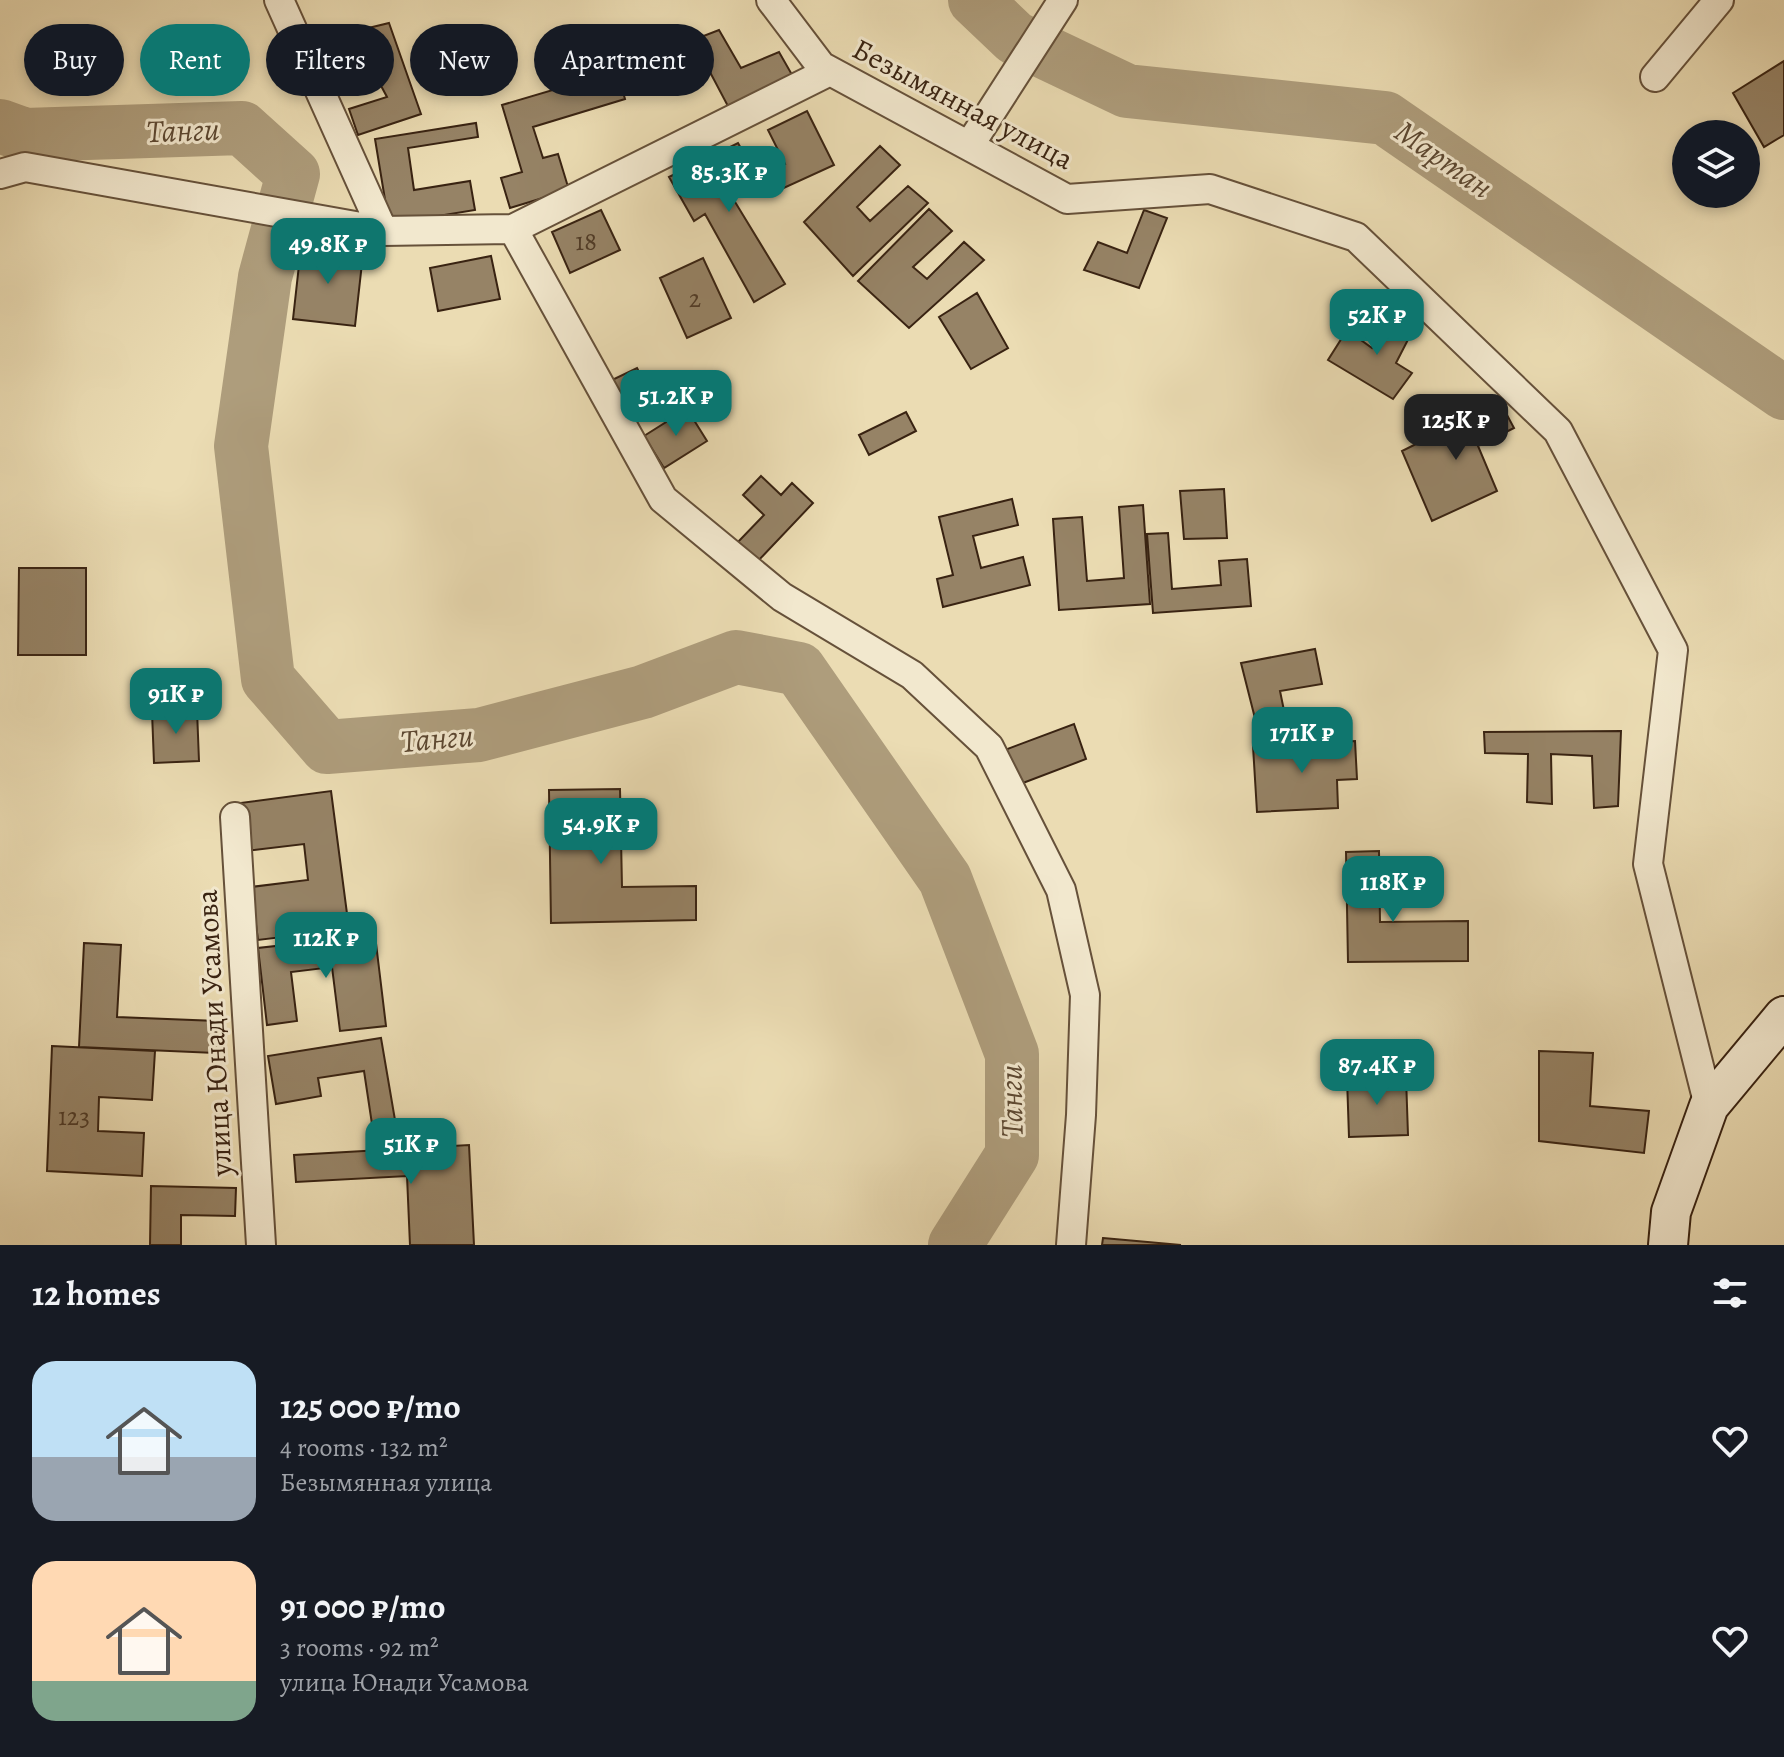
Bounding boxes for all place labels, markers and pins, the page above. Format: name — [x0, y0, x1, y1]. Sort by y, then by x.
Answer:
pin: 85.3K ₽ — [655, 146, 803, 214]
pin: 49.8K ₽ — [254, 218, 402, 286]
pin: 52K ₽ — [1321, 289, 1433, 357]
pin: 51.2K ₽ — [602, 370, 750, 438]
pin: 125K ₽ — [1391, 394, 1521, 462]
pin: 91K ₽ — [120, 668, 232, 736]
pin: 171K ₽ — [1237, 707, 1367, 775]
pin: 54.9K ₽ — [527, 798, 675, 866]
pin: 118K ₽ — [1328, 856, 1458, 924]
pin: 112K ₽ — [261, 912, 391, 980]
pin: 87.4K ₽ — [1303, 1039, 1451, 1107]
pin: 51K ₽ — [355, 1118, 467, 1186]

